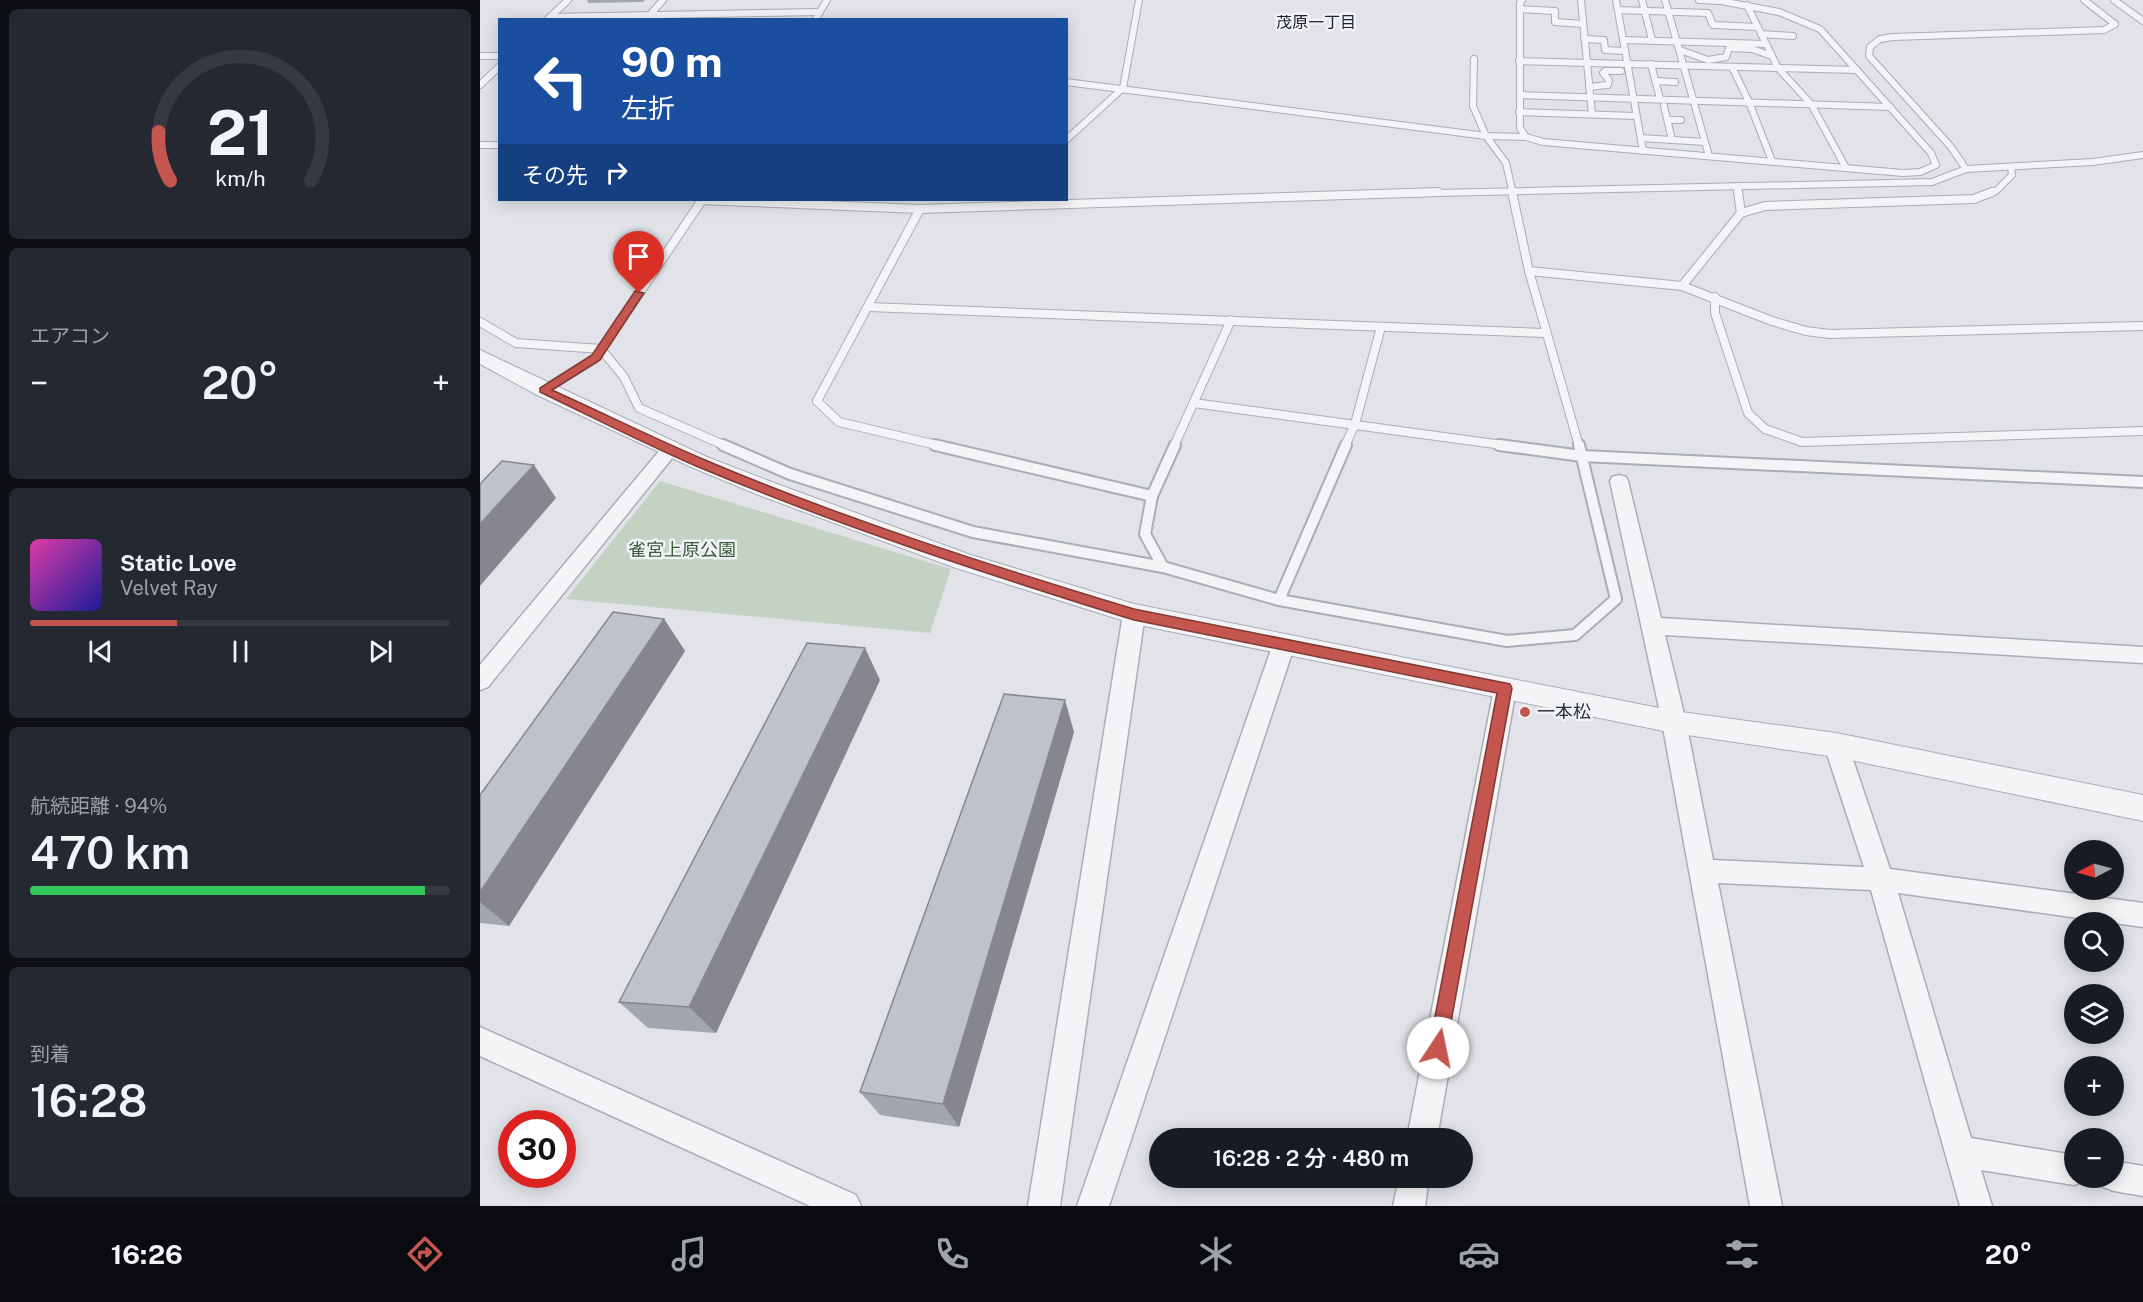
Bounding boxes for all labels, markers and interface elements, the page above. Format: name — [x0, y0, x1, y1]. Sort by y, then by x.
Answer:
district label: 茂原一丁目 — [1276, 13, 1356, 32]
text: 90 m — [621, 37, 723, 86]
icon: left — [522, 42, 600, 120]
text: 左折 — [621, 92, 675, 124]
text: 21 — [207, 96, 273, 169]
icon: right — [600, 156, 633, 189]
text: その先 — [522, 162, 588, 188]
text: km/h — [215, 167, 265, 192]
pin — [613, 231, 664, 293]
icon: arrive — [622, 240, 655, 273]
text: エアコン — [30, 324, 110, 348]
text: 20° — [201, 356, 279, 409]
text: − — [30, 364, 48, 402]
text: + — [432, 364, 450, 402]
park label: 雀宮上原公園 — [628, 539, 736, 560]
text: Static Love — [120, 550, 237, 576]
text: Velvet Ray — [120, 576, 218, 600]
icon: previous — [84, 635, 117, 668]
icon: pause — [224, 635, 257, 668]
icon: next — [364, 635, 397, 668]
place label: 一本松 — [1537, 701, 1591, 722]
marker: 一本松 — [1518, 705, 1532, 719]
text: 航続距離 · 94% — [30, 794, 167, 818]
text: 470 km — [30, 826, 190, 879]
north arrow — [2064, 840, 2124, 900]
map controls — [2064, 840, 2124, 1188]
button: search — [2064, 912, 2124, 972]
button: layers — [2064, 984, 2124, 1044]
position arrow — [1406, 1016, 1470, 1080]
text: 到着 — [30, 1042, 70, 1066]
button: + — [2064, 1056, 2124, 1116]
text: 16:28 — [30, 1074, 147, 1127]
speed limit sign: 30 — [498, 1110, 576, 1188]
button: − — [2064, 1128, 2124, 1188]
text: 16:28 · 2 分 · 480 m — [1213, 1145, 1409, 1171]
icon: directions — [404, 1233, 446, 1275]
icon: music — [668, 1233, 710, 1275]
icon: phone — [931, 1233, 973, 1275]
icon: climate — [1195, 1233, 1237, 1275]
icon: car — [1458, 1233, 1500, 1275]
icon: filters — [1721, 1233, 1763, 1275]
text: 16:26 — [111, 1238, 183, 1270]
text: 20° — [1985, 1238, 2032, 1270]

